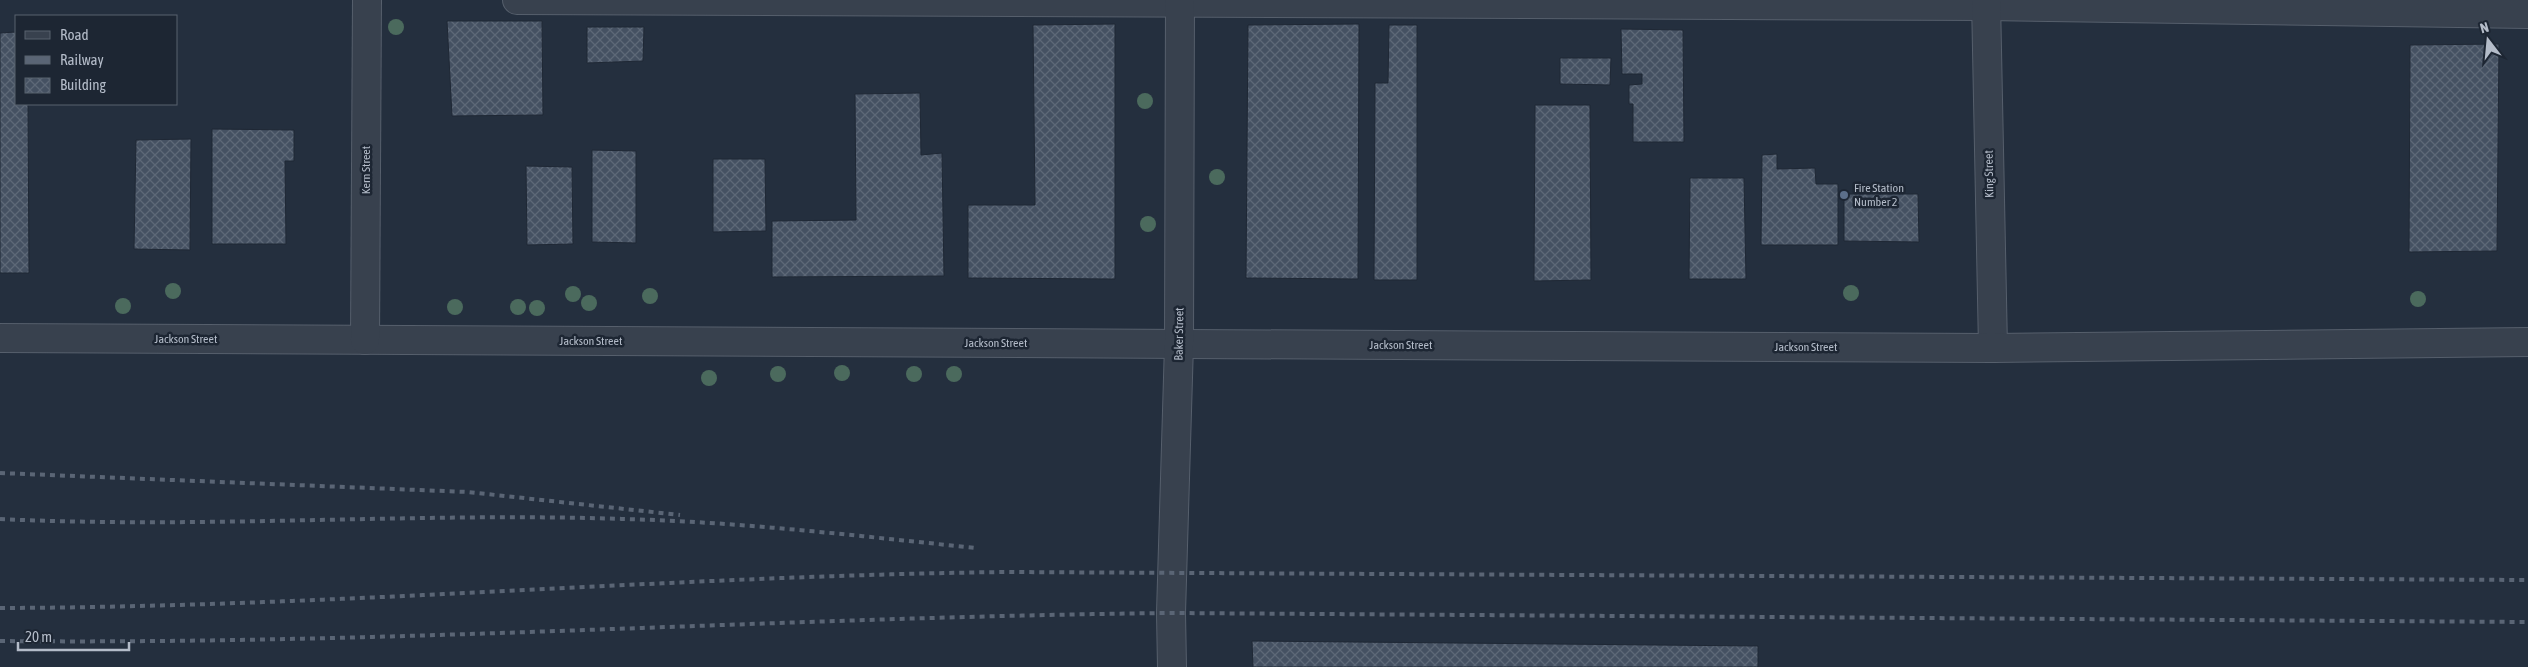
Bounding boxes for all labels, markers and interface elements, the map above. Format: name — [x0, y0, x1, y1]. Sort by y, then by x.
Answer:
legend — [15, 15, 178, 105]
north arrow — [2463, 15, 2513, 65]
text: N — [2478, 19, 2491, 36]
text: Road — [60, 26, 89, 43]
text: Railway — [60, 51, 104, 68]
text: Building — [60, 76, 106, 93]
street label: Kern Street — [359, 145, 373, 194]
street label: King Street — [1982, 150, 1996, 198]
place label: Fire Station Number 2 — [1854, 181, 1904, 209]
marker: Fire Station Number 2 — [1838, 189, 1850, 201]
street label: Baker Street — [1172, 307, 1186, 361]
street label: Jackson Street — [155, 332, 218, 346]
street label: Jackson Street — [560, 334, 623, 348]
street label: Jackson Street — [965, 336, 1028, 350]
street label: Jackson Street — [1370, 338, 1433, 352]
street label: Jackson Street — [1775, 340, 1838, 354]
scale bar — [18, 620, 129, 652]
text: 20 m — [25, 628, 52, 645]

